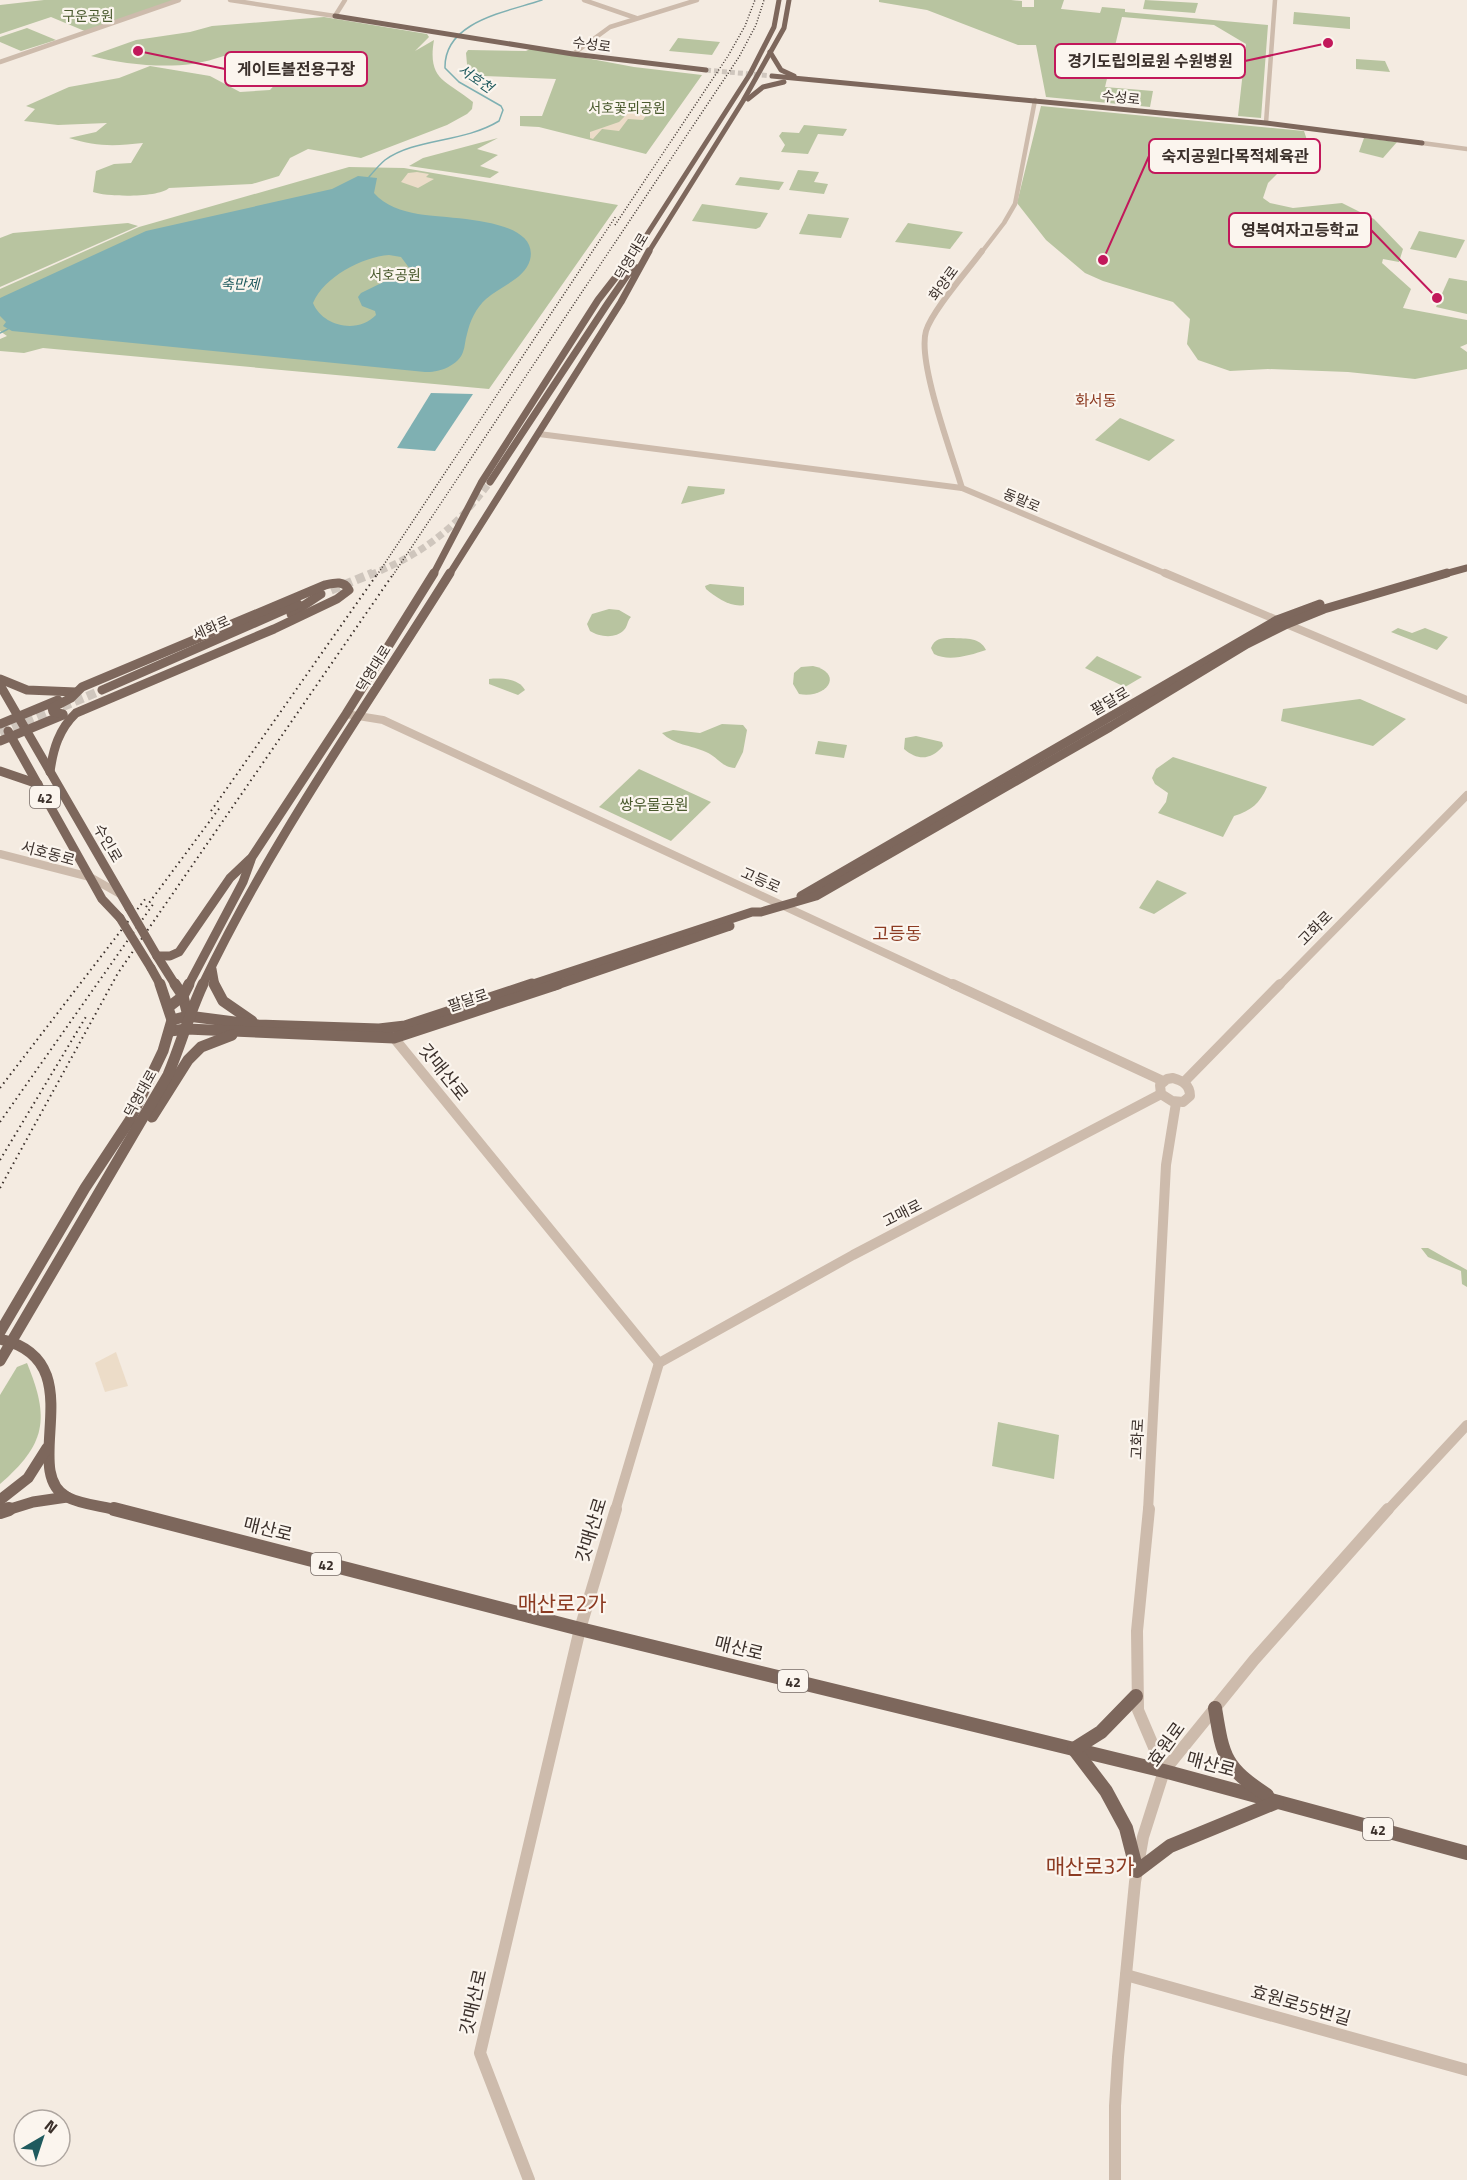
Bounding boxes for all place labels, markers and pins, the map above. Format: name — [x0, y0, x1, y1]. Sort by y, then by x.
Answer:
callout: 경기도립의료원 수원병원 — [1055, 44, 1245, 78]
callout: 게이트볼전용구장 — [225, 52, 367, 86]
callout: 숙지공원다목적체육관 — [1149, 139, 1320, 173]
callout: 영복여자고등학교 — [1229, 213, 1371, 247]

